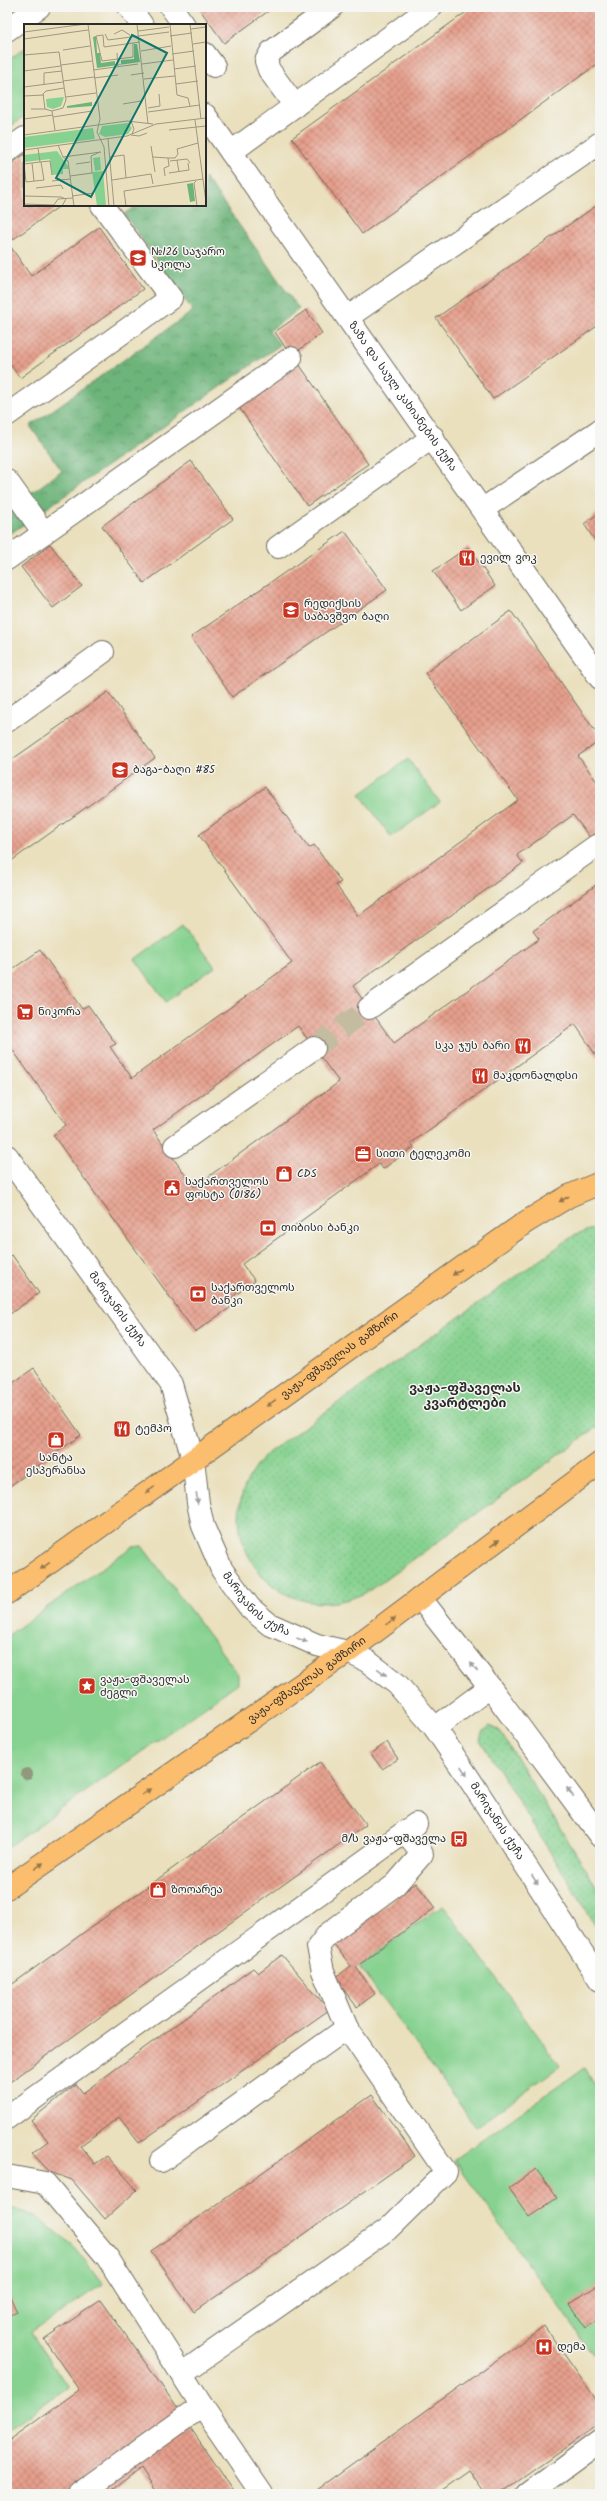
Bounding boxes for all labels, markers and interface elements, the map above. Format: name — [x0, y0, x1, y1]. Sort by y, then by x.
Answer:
inset map — [24, 24, 206, 206]
place label: №126 საჯარო სკოლა — [151, 243, 225, 274]
school or university icon: №126 საჯარო სკოლა — [128, 248, 148, 268]
street label: ზაზა და საულ კახიანების ქუჩა — [344, 318, 462, 475]
restaurant icon: ევილ ვოკ — [457, 548, 477, 568]
place label: ევილ ვოკ — [480, 549, 537, 567]
place label: რედიქსის საბავშვო ბაღი — [304, 595, 389, 626]
school or university icon: რედიქსის საბავშვო ბაღი — [281, 600, 301, 620]
school or university icon: ბაგა-ბაღი #85 — [110, 760, 130, 780]
place label: ბაგა-ბაღი #85 — [133, 761, 216, 779]
supermarket icon: ნიკორა — [15, 1002, 35, 1022]
place label: ნიკორა — [38, 1003, 81, 1021]
restaurant icon: სკა ჯუს ბარი — [513, 1036, 533, 1056]
place label: სკა ჯუს ბარი — [435, 1037, 510, 1055]
restaurant icon: მაკდონალდსი — [470, 1066, 490, 1086]
place label: მაკდონალდსი — [493, 1067, 578, 1085]
office icon: სითი ტელეკომი — [353, 1144, 373, 1164]
place label: სითი ტელეკომი — [376, 1145, 471, 1163]
shop icon: CDS — [274, 1164, 294, 1184]
place label: CDS — [297, 1165, 317, 1183]
place label: საქართველოს ფოსტა (0186) — [185, 1173, 269, 1204]
public building icon: საქართველოს ფოსტა (0186) — [162, 1178, 182, 1198]
one-way arrow — [559, 1195, 570, 1202]
bank icon: თიბისი ბანკი — [258, 1218, 278, 1238]
place label: თიბისი ბანკი — [281, 1219, 359, 1237]
one-way arrow — [452, 1267, 462, 1275]
street label: მარიჯანის ქუჩა — [84, 1268, 151, 1351]
place label: საქართველოს ბანკი — [211, 1279, 295, 1310]
bank icon: საქართველოს ბანკი — [188, 1284, 208, 1304]
street label: ვაჟა-ფშაველას გამზირი — [277, 1307, 402, 1404]
district label: ვაჟა-ფშაველას კვარტლები — [409, 1378, 521, 1414]
one-way arrow — [266, 1399, 276, 1407]
restaurant icon: ტემპო — [112, 1419, 132, 1439]
place label: ტემპო — [135, 1420, 172, 1438]
shop icon: სანტა ესპერანსა — [46, 1430, 66, 1450]
place label: სანტა ესპერანსა — [26, 1449, 86, 1480]
one-way arrow — [145, 1486, 155, 1494]
one-way arrow — [194, 1491, 200, 1504]
one-way arrow — [490, 1539, 500, 1547]
one-way arrow — [39, 1562, 50, 1570]
street label: მარიჯანის ქუჩა — [217, 1568, 293, 1641]
one-way arrow — [386, 1617, 396, 1625]
street label: ვაჟა-ფშაველას გამზირი — [244, 1632, 370, 1728]
one-way arrow — [296, 1637, 308, 1643]
one-way arrow — [469, 1661, 478, 1672]
one-way arrow — [376, 1668, 387, 1676]
place label: ვაჟა-ფშაველას ძეგლი — [100, 1671, 190, 1702]
place icon: ვაჟა-ფშაველას ძეგლი — [77, 1676, 97, 1696]
one-way arrow — [460, 1766, 468, 1777]
street label: მარიჯანის ქუჩა — [465, 1779, 529, 1864]
one-way arrow — [565, 1787, 574, 1798]
one-way arrow — [141, 1788, 151, 1796]
bus stop icon: მ/ს ვაჟა-ფშაველა — [449, 1829, 469, 1849]
place label: მ/ს ვაჟა-ფშაველა — [341, 1830, 446, 1848]
one-way arrow — [34, 1862, 44, 1870]
one-way arrow — [531, 1875, 539, 1886]
shop icon: ზოოარეა — [148, 1880, 168, 1900]
place label: ზოოარეა — [171, 1881, 223, 1899]
hospital icon: დემა — [534, 2337, 554, 2357]
place label: დემა — [557, 2338, 586, 2356]

